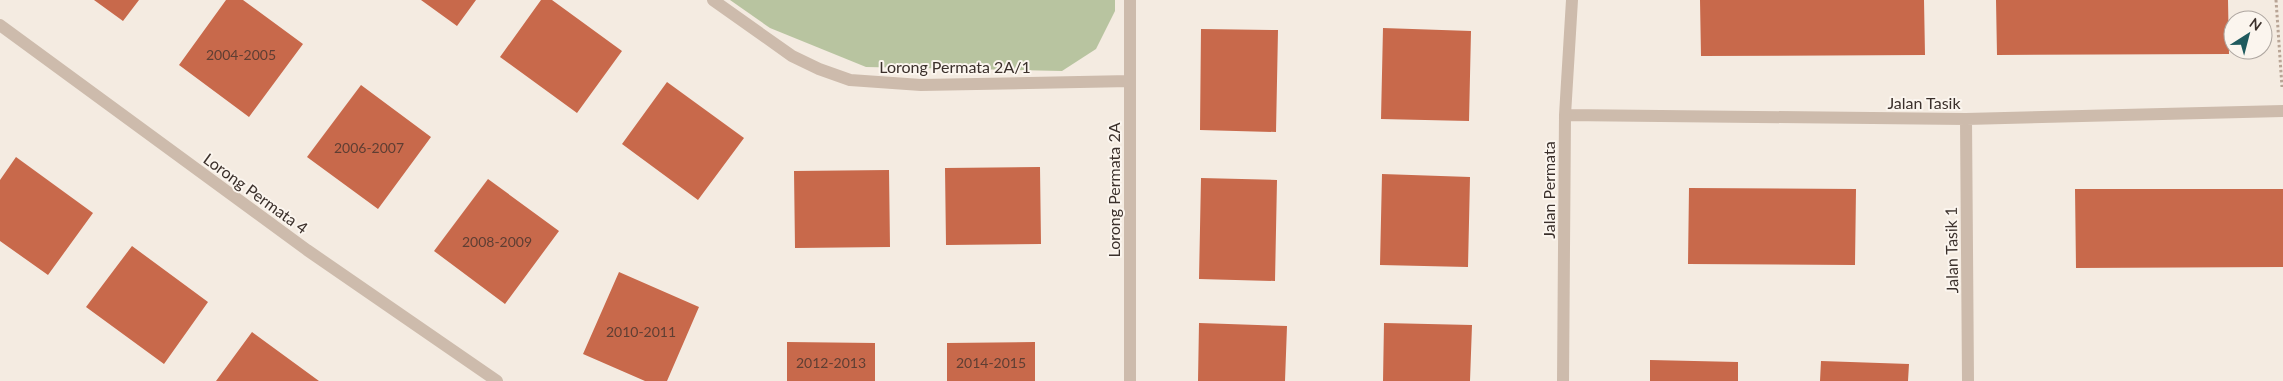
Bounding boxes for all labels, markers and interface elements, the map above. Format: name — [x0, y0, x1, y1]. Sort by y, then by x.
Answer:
north arrow — [2223, 10, 2273, 60]
text: N — [2247, 14, 2265, 34]
house number: 2004-2005 — [206, 46, 276, 63]
street label: Lorong Permata 2A/1 — [879, 57, 1031, 76]
street label: Jalan Tasik — [1887, 93, 1961, 112]
street label: Lorong Permata 2A — [1104, 122, 1123, 257]
house number: 2006-2007 — [334, 139, 404, 156]
street label: Jalan Permata — [1539, 141, 1558, 239]
street label: Lorong Permata 4 — [200, 149, 312, 237]
street label: Jalan Tasik 1 — [1941, 207, 1961, 293]
house number: 2008-2009 — [462, 233, 532, 250]
house number: 2010-2011 — [606, 323, 676, 340]
house number: 2012-2013 — [796, 354, 866, 371]
house number: 2014-2015 — [956, 354, 1026, 371]

